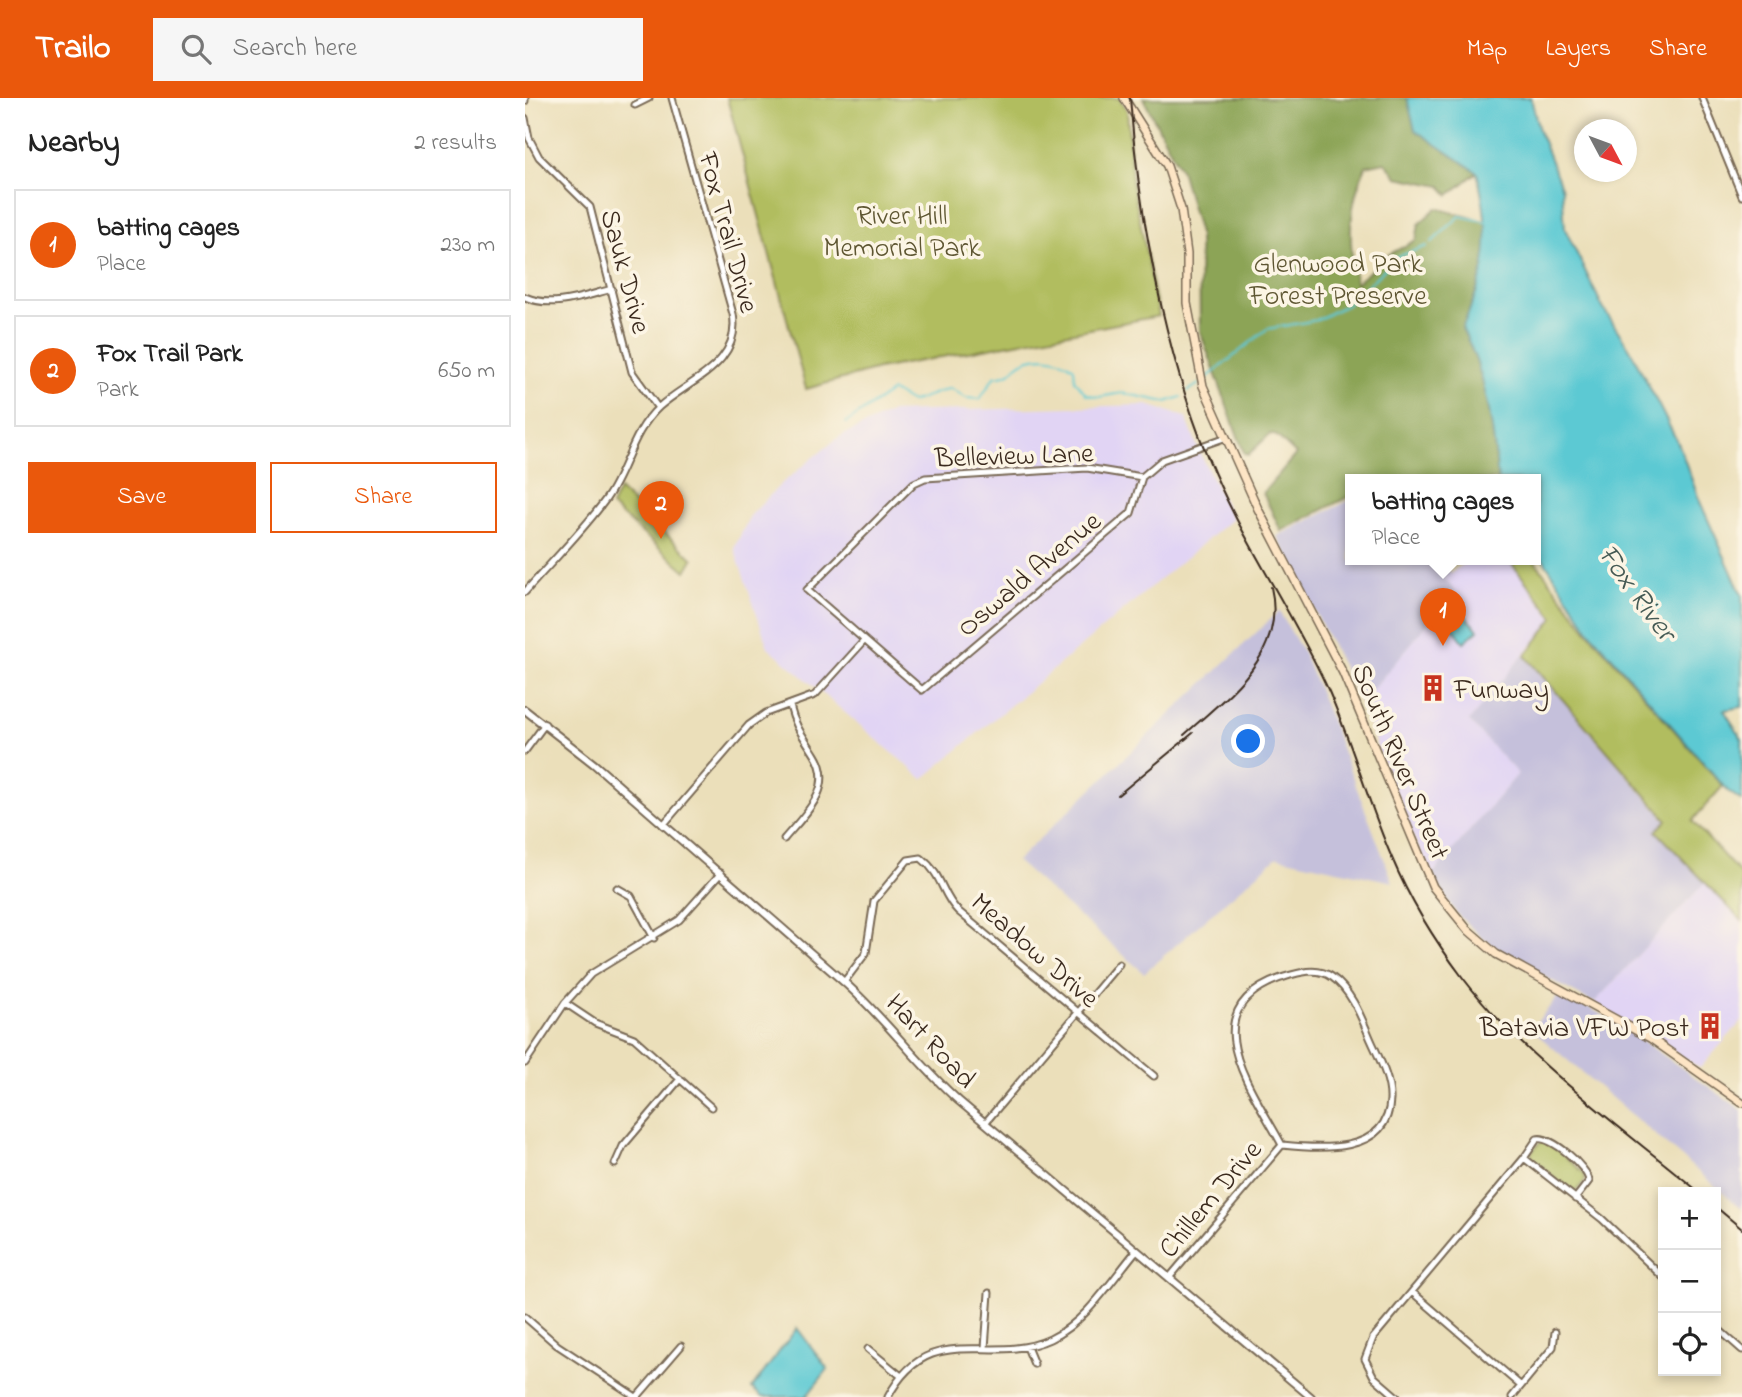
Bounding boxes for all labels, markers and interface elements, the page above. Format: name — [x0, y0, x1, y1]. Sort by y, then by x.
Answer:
search box — [153, 18, 643, 81]
text: Trailo — [35, 25, 111, 73]
icon: search — [177, 30, 215, 68]
text: Search here — [233, 30, 357, 68]
text: Map — [1467, 32, 1507, 67]
text: Layers — [1545, 32, 1611, 67]
text: Share — [1649, 32, 1707, 67]
north arrow — [1574, 119, 1637, 182]
text: Nearby — [28, 122, 120, 166]
text: 2 results — [414, 127, 497, 160]
street label: Fox Trail Drive — [685, 147, 768, 318]
park label: River Hill Memorial Park — [824, 197, 981, 270]
street label: Sauk Drive — [587, 205, 660, 339]
text: batting cages — [97, 210, 240, 248]
text: 1 — [49, 229, 57, 262]
text: 230 m — [441, 229, 495, 262]
park label: Glenwood Park Forest Preserve — [1248, 245, 1427, 318]
text: Place — [97, 248, 146, 281]
text: Fox Trail Park — [97, 336, 243, 374]
text: 2 — [47, 355, 59, 388]
text: 650 m — [438, 355, 495, 388]
text: Park — [97, 374, 139, 407]
street label: Belleview Lane — [933, 434, 1095, 481]
button: Save — [28, 462, 256, 533]
button: Share — [270, 462, 497, 533]
popup — [1345, 474, 1541, 565]
pin: 2 — [638, 481, 684, 539]
text: batting cages — [1371, 484, 1515, 522]
street label: Oswald Avenue — [949, 503, 1112, 648]
text: Place — [1371, 522, 1420, 555]
water label: Fox River — [1585, 536, 1688, 654]
pin: 1 — [1420, 588, 1466, 646]
street label: South River Street — [1339, 658, 1459, 867]
place label: Funway — [1453, 671, 1549, 712]
building icon: Funway — [1418, 673, 1448, 703]
your location — [1231, 724, 1265, 758]
street label: Meadow Drive — [960, 884, 1107, 1019]
street label: Hart Road — [874, 985, 985, 1099]
place label: Batavia VFW Post — [1479, 1009, 1689, 1050]
building icon: Batavia VFW Post — [1695, 1011, 1725, 1041]
street label: Chillem Drive — [1150, 1132, 1274, 1268]
map controls — [1658, 1187, 1721, 1376]
button: + — [1658, 1187, 1721, 1250]
button: − — [1658, 1250, 1721, 1313]
button: locate — [1658, 1313, 1721, 1376]

